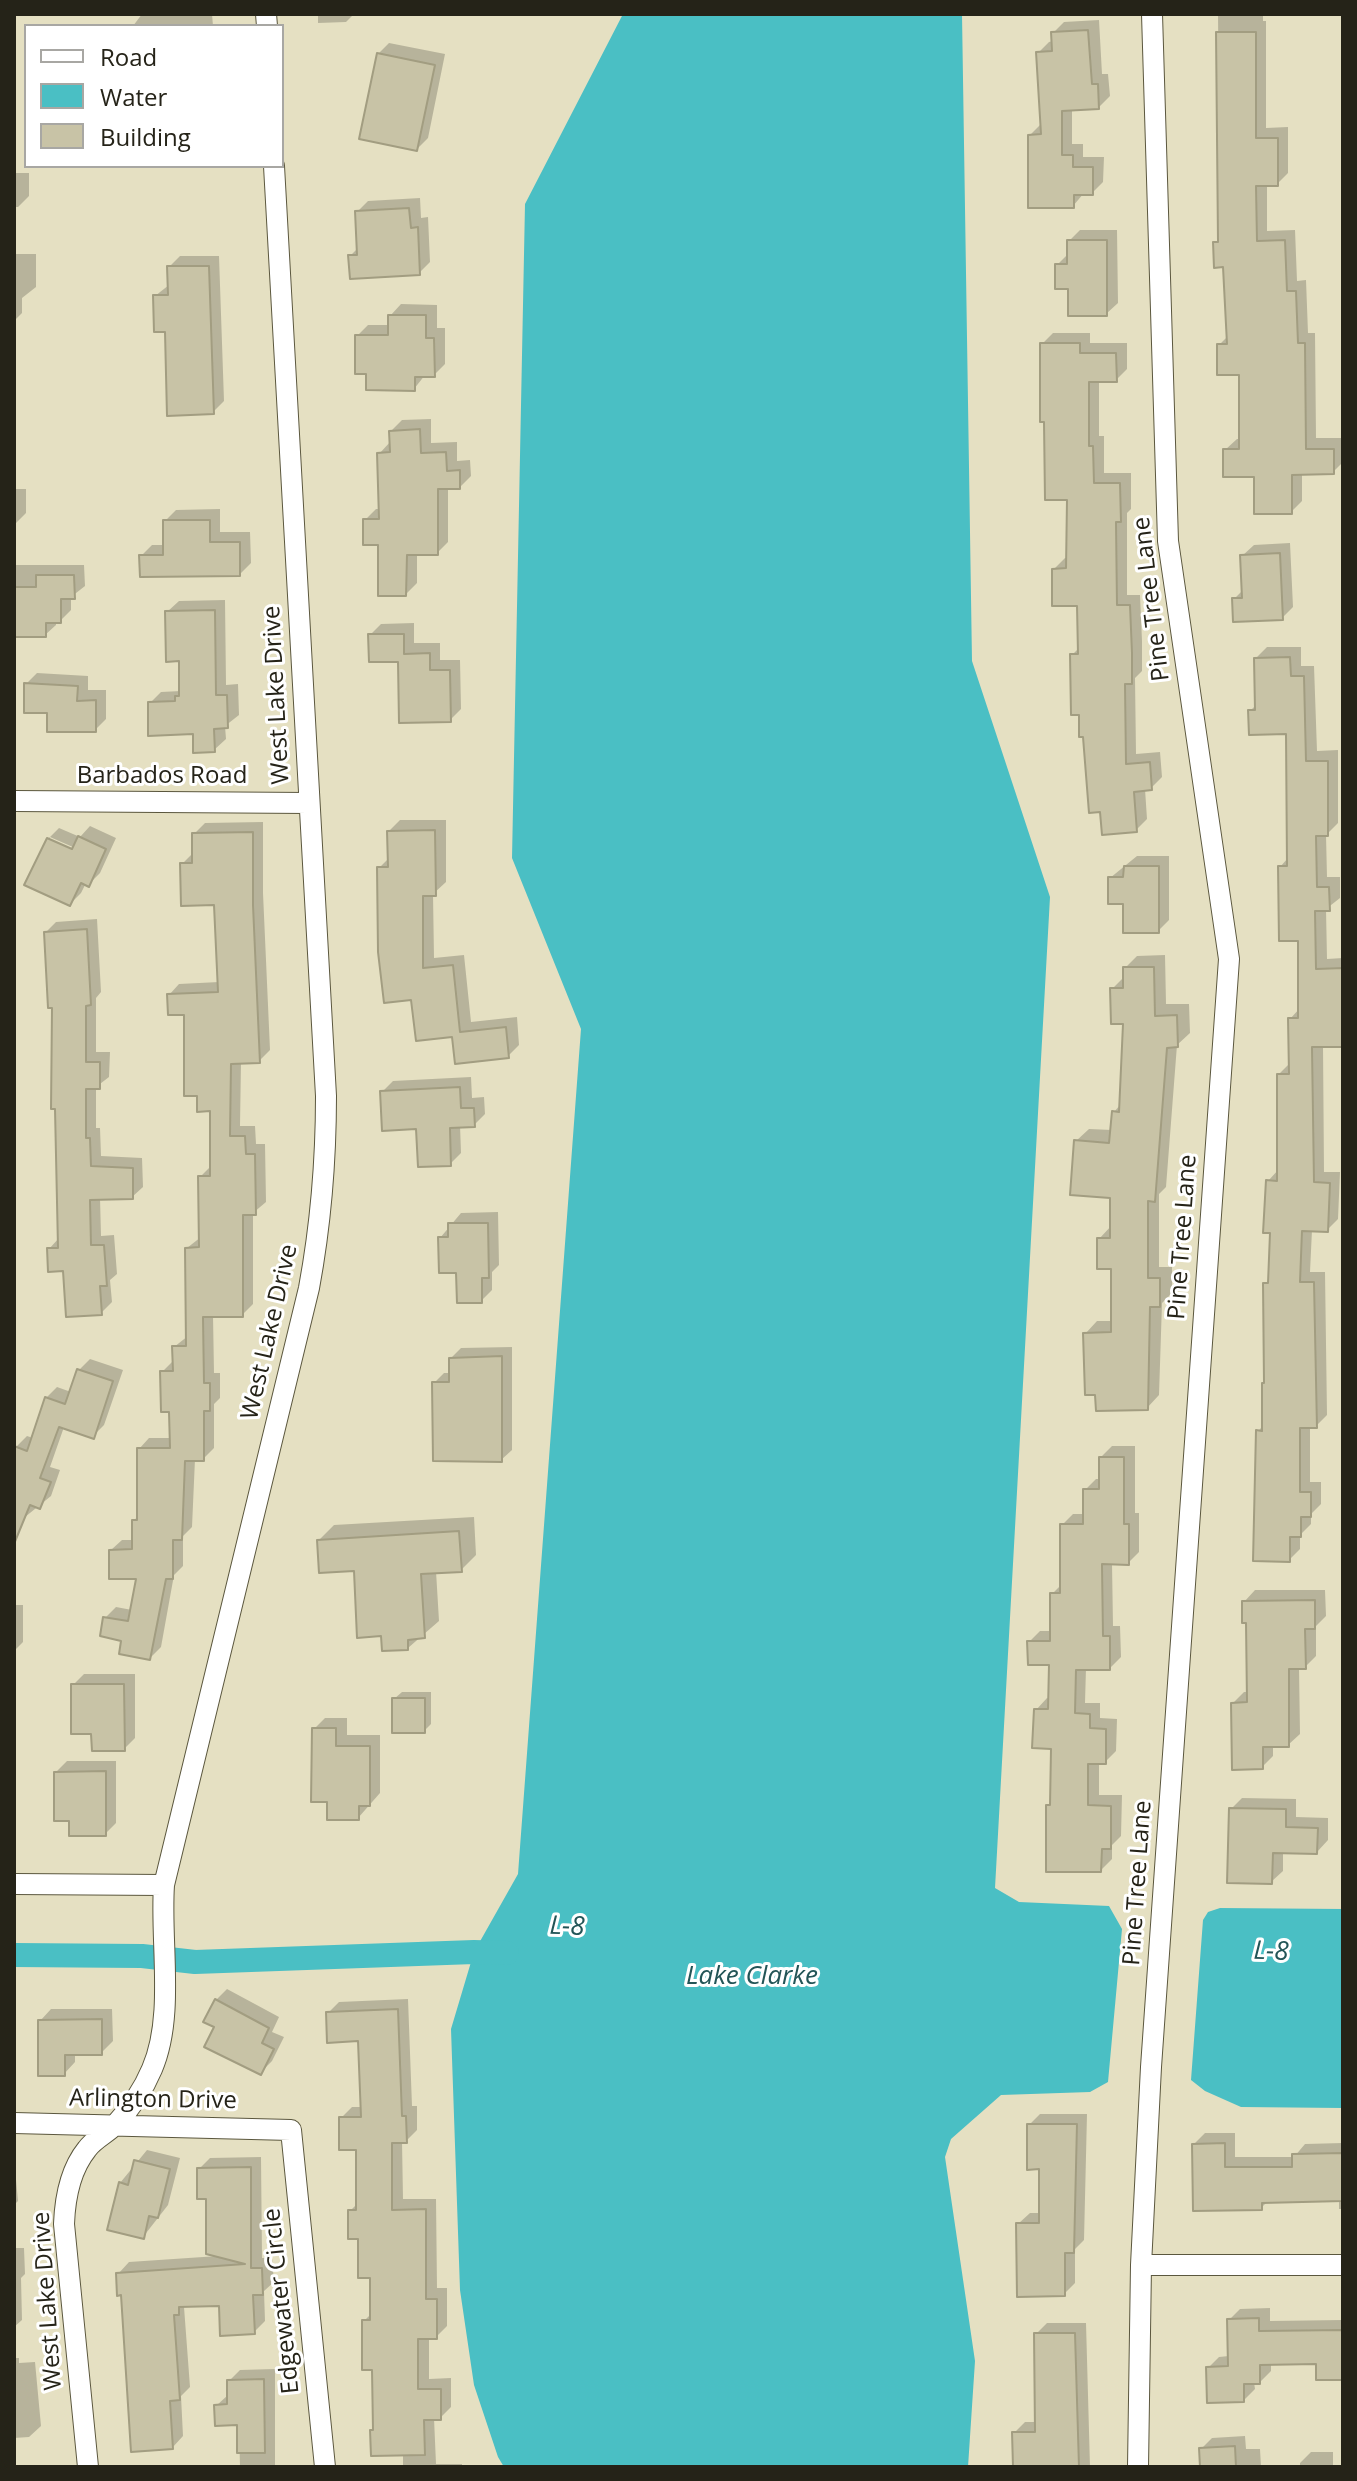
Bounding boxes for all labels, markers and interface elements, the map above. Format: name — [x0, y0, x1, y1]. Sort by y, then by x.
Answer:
legend — [24, 24, 284, 168]
text: Road — [100, 40, 157, 73]
text: Water — [100, 80, 167, 113]
text: Building — [100, 120, 191, 153]
street label: Pine Tree Lane — [1128, 515, 1176, 683]
street label: West Lake Drive — [258, 605, 296, 785]
street label: Barbados Road — [77, 762, 247, 790]
street label: Pine Tree Lane — [1163, 1154, 1203, 1320]
street label: West Lake Drive — [236, 1242, 304, 1422]
street label: Pine Tree Lane — [1118, 1800, 1158, 1966]
water label: L-8 — [549, 1911, 585, 1943]
water label: L-8 — [1253, 1936, 1289, 1968]
water label: Lake Clarke — [686, 1961, 818, 1993]
street label: Arlington Drive — [69, 2084, 237, 2116]
street label: Edgewater Circle — [258, 2207, 306, 2395]
street label: West Lake Drive — [27, 2211, 69, 2391]

